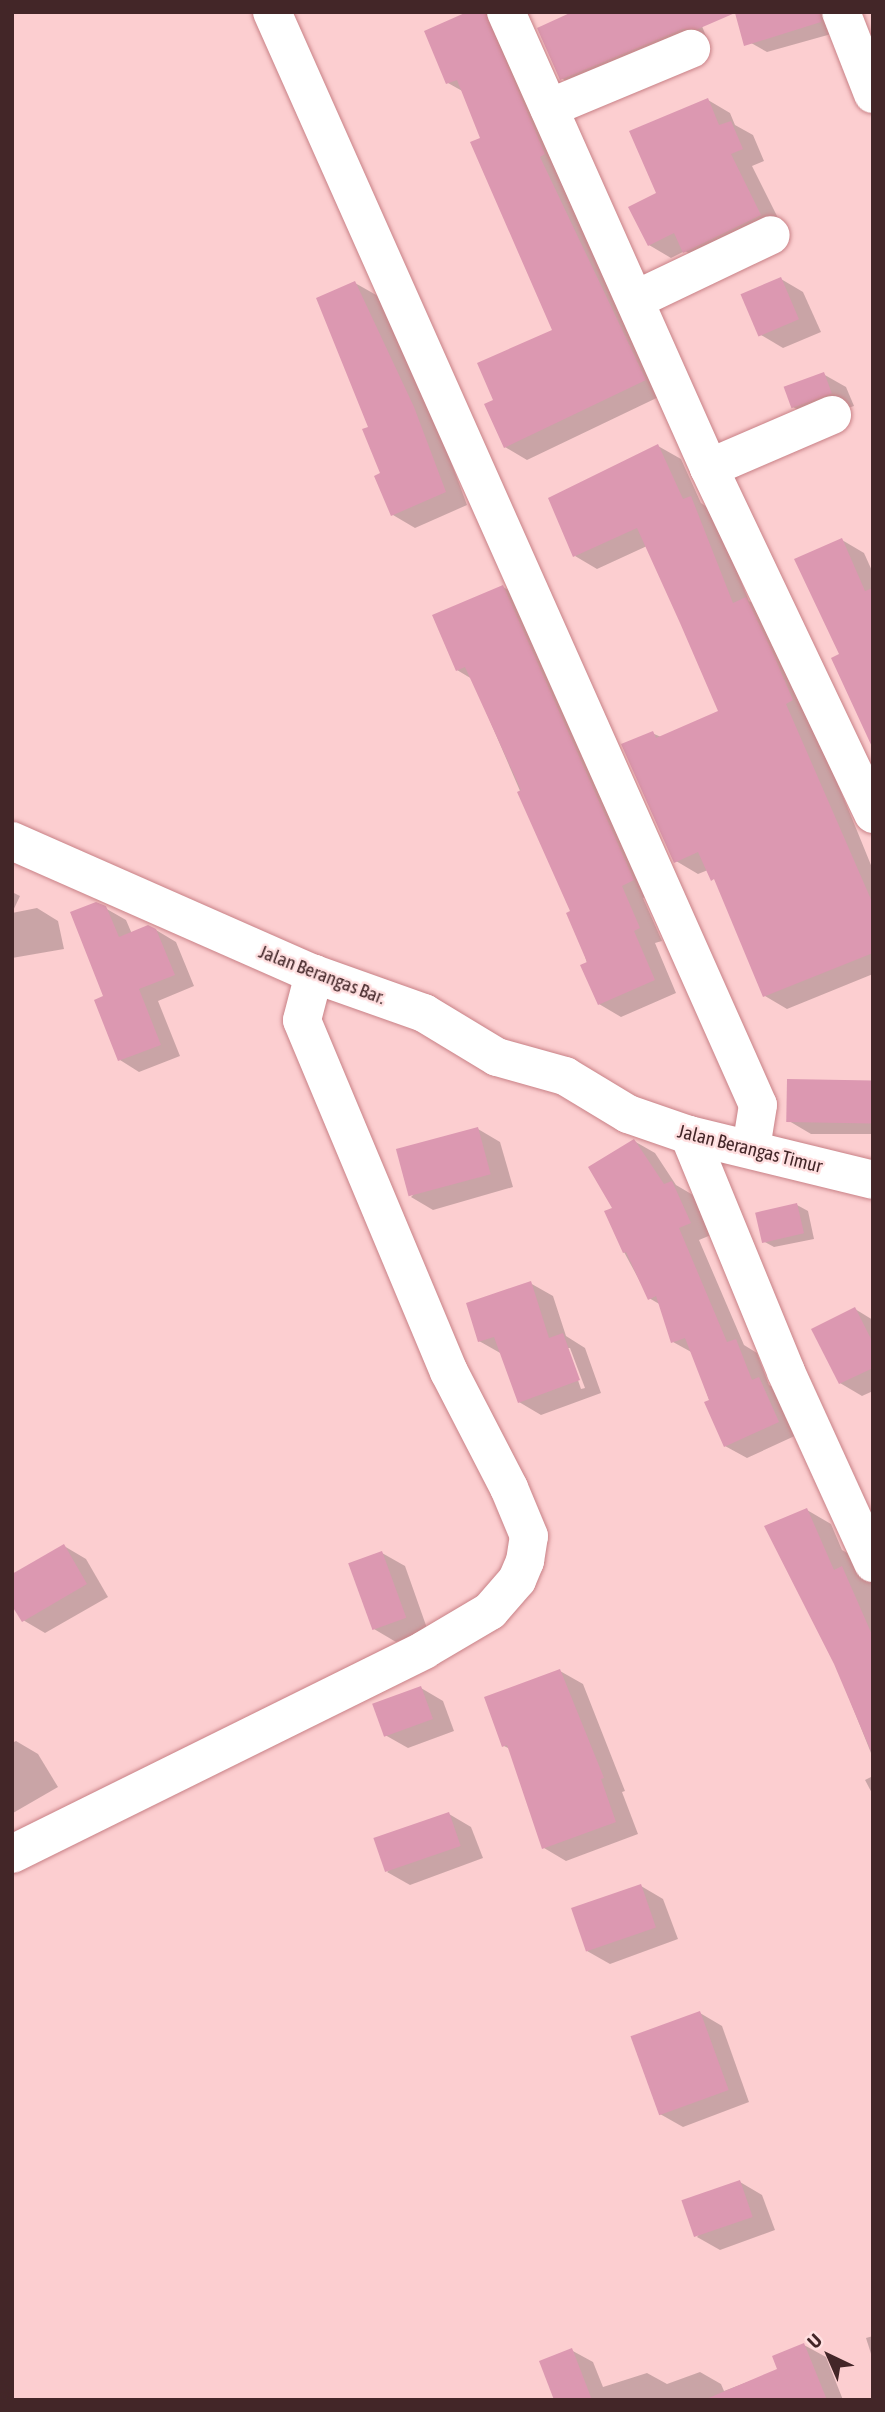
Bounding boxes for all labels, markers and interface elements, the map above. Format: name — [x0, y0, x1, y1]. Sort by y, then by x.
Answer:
street label: Jalan Berangas Bar. — [256, 940, 388, 1010]
street label: Jalan Berangas Timur — [675, 1120, 825, 1178]
north arrow — [794, 2321, 864, 2391]
text: U — [803, 2329, 826, 2353]

